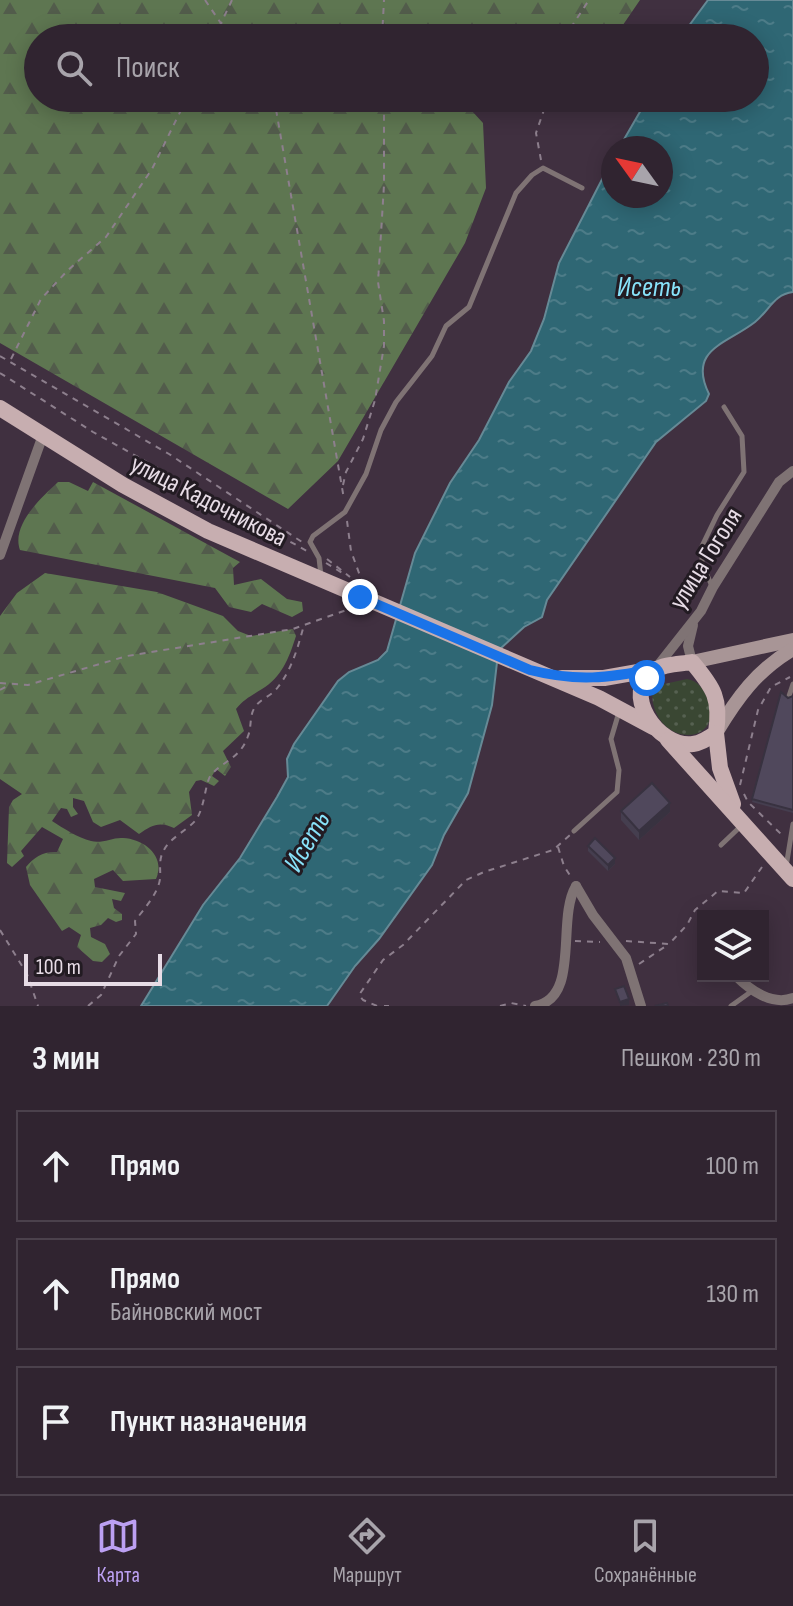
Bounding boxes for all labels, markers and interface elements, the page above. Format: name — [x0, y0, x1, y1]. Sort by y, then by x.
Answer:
search box — [24, 24, 769, 112]
icon: search — [52, 46, 96, 90]
text: Поиск — [116, 50, 179, 86]
north arrow — [601, 136, 673, 208]
water label: Исеть — [617, 271, 681, 304]
street label: улица Кадочникова — [125, 449, 292, 554]
street label: улица Гоголя — [663, 502, 749, 615]
route end — [342, 579, 378, 615]
route start — [629, 660, 665, 696]
water label: Исеть — [277, 806, 338, 878]
map controls — [697, 910, 769, 982]
button: layers — [697, 910, 769, 982]
scale bar — [24, 950, 162, 986]
text: 100 m — [36, 954, 81, 981]
text: 3 мин — [32, 1038, 100, 1079]
text: Пешком · 230 m — [621, 1043, 761, 1074]
icon: ahead — [34, 1144, 78, 1188]
text: Прямо — [110, 1148, 180, 1184]
text: 100 m — [706, 1151, 759, 1182]
text: Прямо — [110, 1261, 180, 1297]
icon: ahead — [34, 1272, 78, 1316]
text: 130 m — [707, 1279, 759, 1310]
text: Байновский мост — [110, 1297, 262, 1328]
icon: arrive — [34, 1400, 78, 1444]
text: Пункт назначения — [110, 1404, 307, 1440]
tab: Карта — [96, 1514, 140, 1589]
tab: Маршрут — [333, 1514, 402, 1589]
tab: Сохранённые — [594, 1514, 697, 1589]

